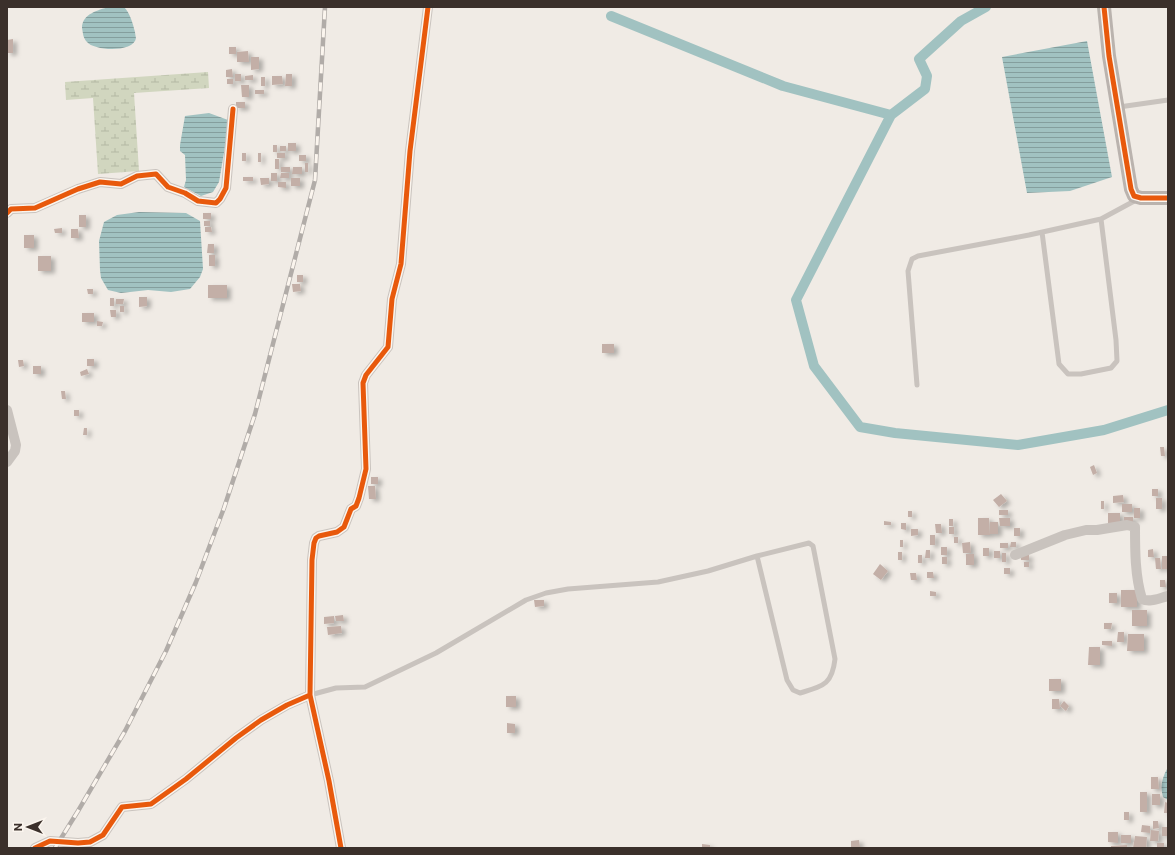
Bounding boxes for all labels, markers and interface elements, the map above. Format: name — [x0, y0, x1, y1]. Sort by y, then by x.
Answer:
north arrow — [8, 807, 48, 847]
text: N — [11, 823, 24, 831]

